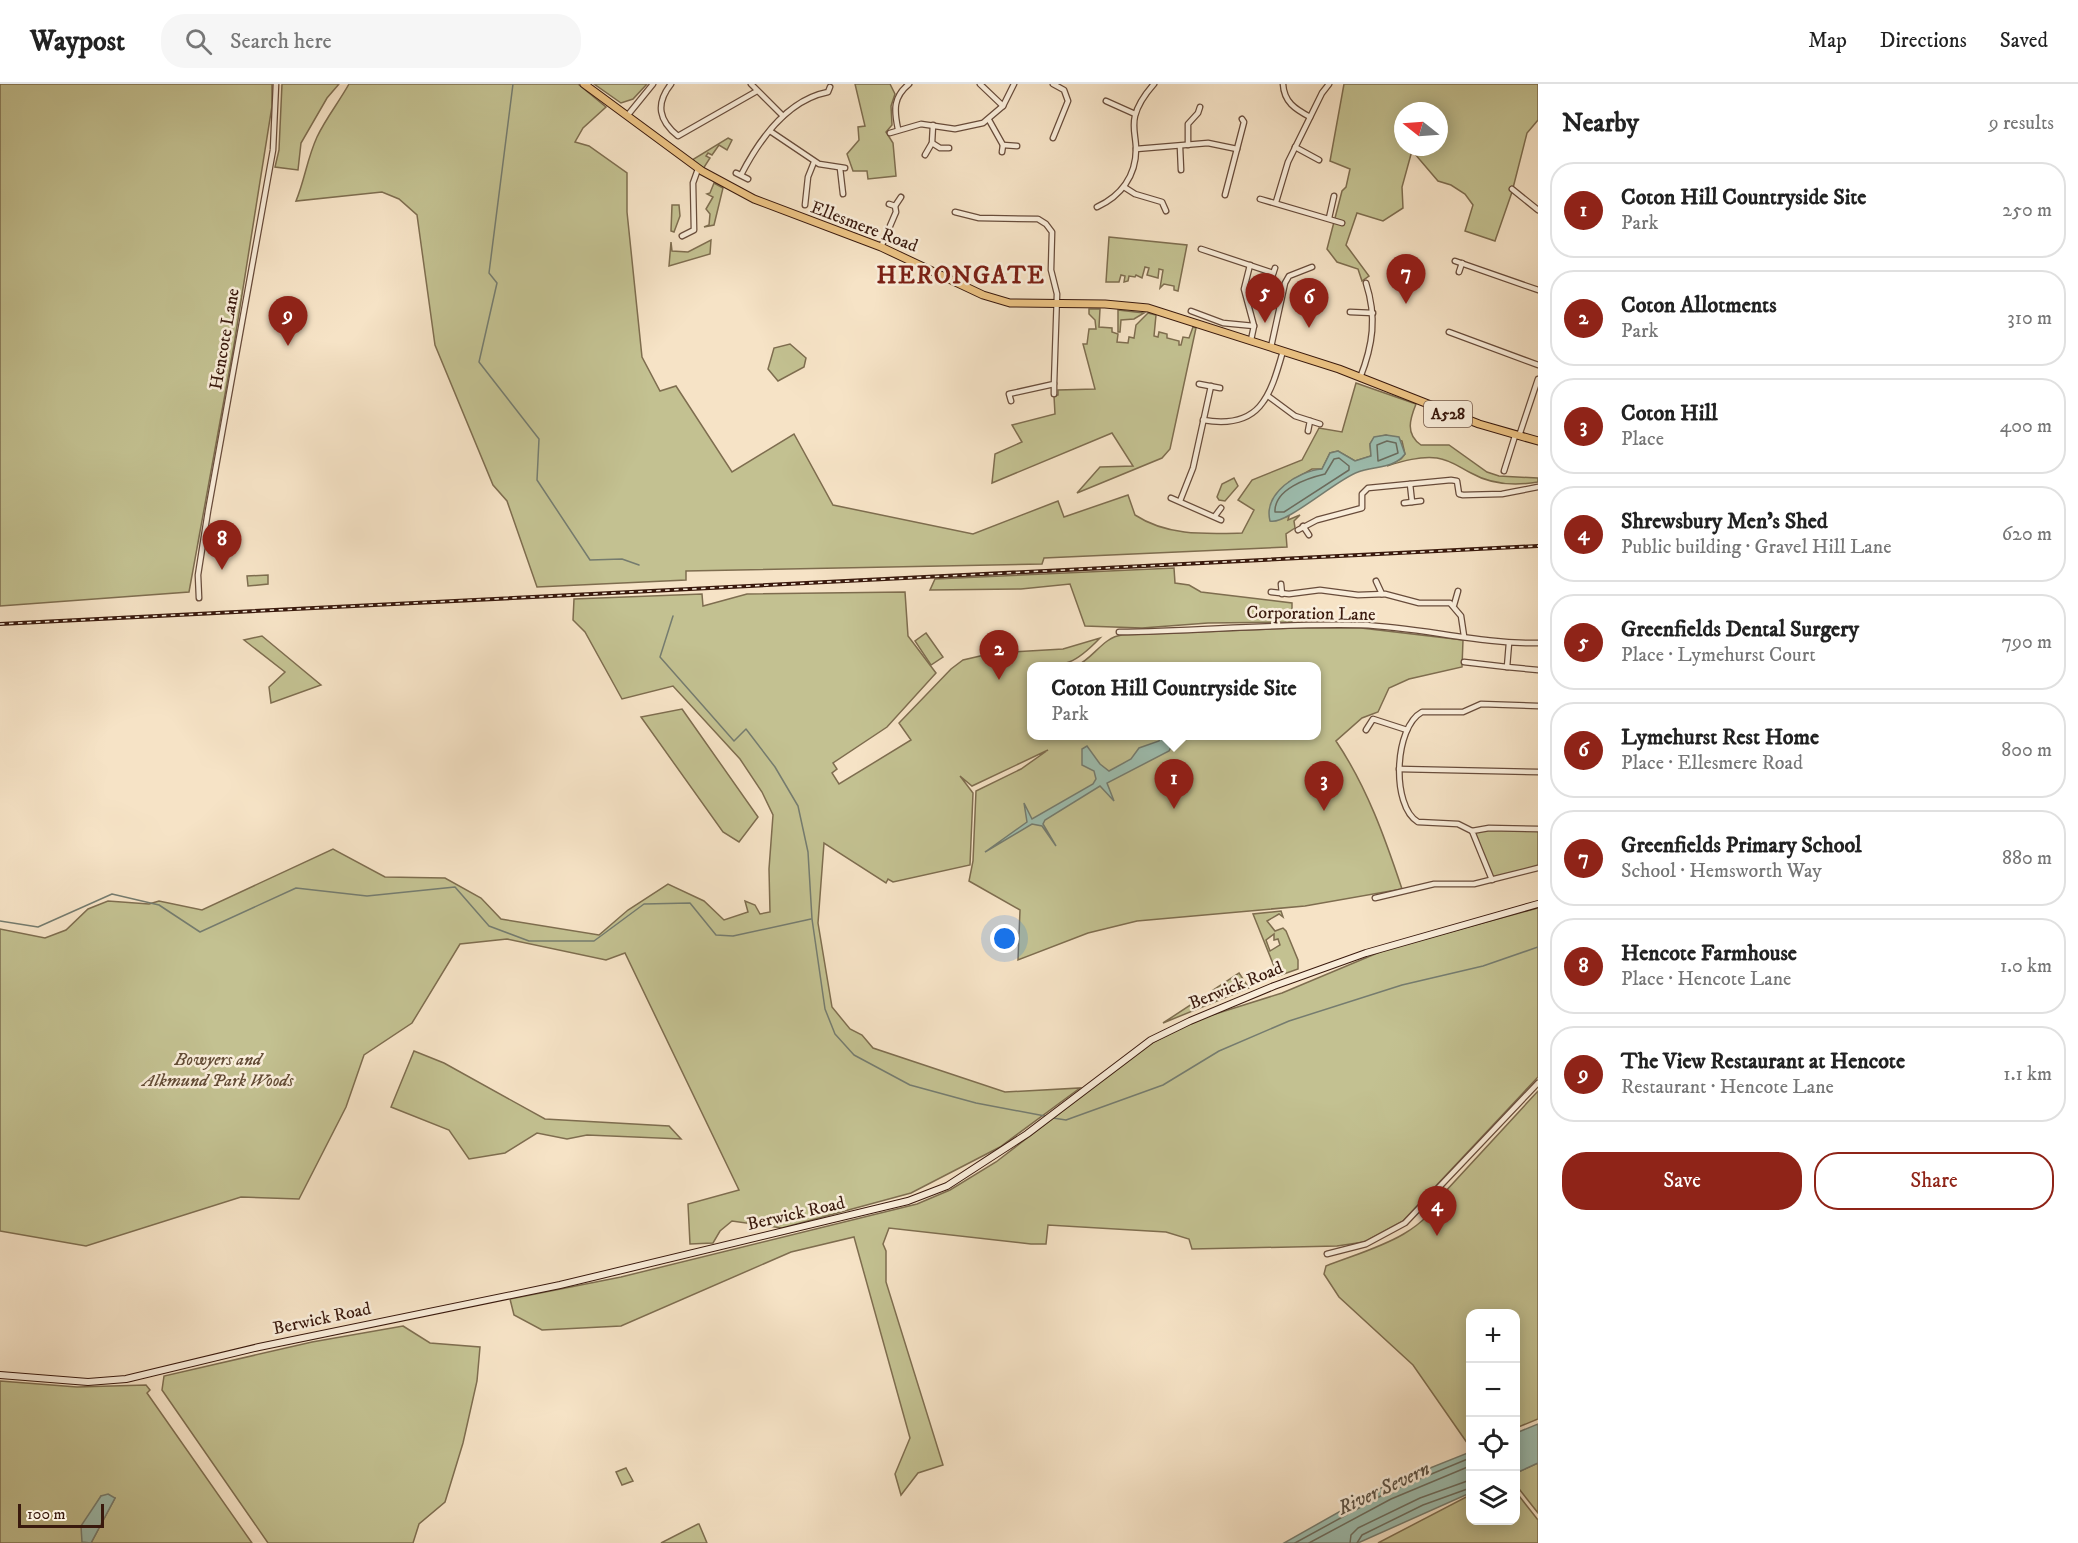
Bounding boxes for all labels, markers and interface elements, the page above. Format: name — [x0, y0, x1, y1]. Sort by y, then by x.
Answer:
search box — [161, 14, 581, 68]
text: Waypost — [30, 24, 125, 59]
icon: search — [182, 25, 215, 58]
text: Search here — [230, 28, 332, 55]
text: Map — [1808, 28, 1847, 54]
text: Directions — [1880, 28, 1967, 54]
text: Saved — [2000, 28, 2048, 54]
north arrow — [1394, 102, 1448, 156]
text: Nearby — [1562, 107, 1639, 140]
text: 9 results — [1989, 111, 2054, 136]
text: Coton Hill Countryside Site — [1621, 184, 1866, 211]
street label: Ellesmere Road — [807, 196, 921, 258]
text: 1 — [1580, 198, 1587, 223]
text: 250 m — [2002, 198, 2052, 223]
text: Park — [1621, 211, 1658, 236]
pin: 7 — [1386, 254, 1426, 304]
district label: HERONGATE — [876, 261, 1046, 291]
pin: 5 — [1246, 274, 1284, 323]
pin: 6 — [1290, 278, 1328, 328]
street label: Hencote Lane — [205, 287, 245, 391]
text: Coton Allotments — [1621, 292, 1777, 319]
pin: 9 — [268, 296, 308, 346]
text: 2 — [1579, 306, 1588, 331]
text: 310 m — [2007, 306, 2052, 331]
text: Park — [1621, 319, 1658, 344]
text: Coton Hill — [1621, 400, 1718, 427]
road number: A528 — [1424, 401, 1472, 427]
text: 3 — [1580, 414, 1587, 439]
text: 400 m — [2000, 414, 2052, 439]
text: Place — [1621, 427, 1664, 452]
text: Shrewsbury Men's Shed — [1621, 508, 1828, 535]
pin: 8 — [202, 520, 242, 570]
text: 4 — [1578, 522, 1589, 547]
text: 620 m — [2002, 522, 2052, 547]
text: Public building · Gravel Hill Lane — [1621, 535, 1892, 560]
street label: Corporation Lane — [1246, 602, 1376, 626]
text: Greenfields Dental Surgery — [1621, 616, 1859, 643]
pin: 2 — [980, 630, 1018, 680]
text: 5 — [1579, 630, 1588, 655]
text: 790 m — [2001, 630, 2052, 655]
text: Place · Lymehurst Court — [1621, 643, 1816, 668]
popup — [1027, 662, 1321, 740]
text: Coton Hill Countryside Site — [1051, 675, 1297, 702]
text: Park — [1051, 702, 1089, 727]
text: Lymehurst Rest Home — [1621, 724, 1819, 751]
text: 6 — [1578, 738, 1589, 763]
text: 800 m — [2001, 738, 2052, 763]
text: Place · Ellesmere Road — [1621, 751, 1803, 776]
pin: 1 — [1154, 760, 1194, 809]
pin: 3 — [1304, 762, 1344, 811]
text: Greenfields Primary School — [1621, 832, 1862, 859]
text: 7 — [1578, 846, 1589, 871]
text: 880 m — [2002, 846, 2052, 871]
text: School · Hemsworth Way — [1621, 859, 1822, 884]
your location — [990, 924, 1019, 953]
text: Hencote Farmhouse — [1621, 940, 1797, 967]
text: 8 — [1578, 954, 1589, 979]
text: 1.0 km — [2000, 954, 2052, 979]
street label: Berwick Road — [1186, 957, 1286, 1015]
text: Place · Hencote Lane — [1621, 967, 1791, 992]
text: The View Restaurant at Hencote — [1621, 1048, 1905, 1075]
park label: Bowyers and Alkmund Park Woods — [141, 1049, 294, 1092]
text: 9 — [1579, 1062, 1588, 1087]
text: 1.1 km — [2003, 1062, 2052, 1087]
text: Restaurant · Hencote Lane — [1621, 1075, 1834, 1100]
button: Save — [1562, 1152, 1802, 1210]
button: Share — [1814, 1152, 2054, 1210]
pin: 4 — [1418, 1186, 1456, 1236]
street label: Berwick Road — [745, 1192, 847, 1236]
street label: Berwick Road — [271, 1298, 373, 1340]
map controls — [1466, 1309, 1520, 1525]
button: + — [1466, 1309, 1520, 1363]
button: − — [1466, 1363, 1520, 1417]
button: locate — [1466, 1417, 1520, 1471]
water label: River Severn — [1333, 1457, 1434, 1522]
button: layers — [1466, 1471, 1520, 1525]
scale bar — [18, 1501, 104, 1528]
text: 100 m — [27, 1504, 66, 1524]

